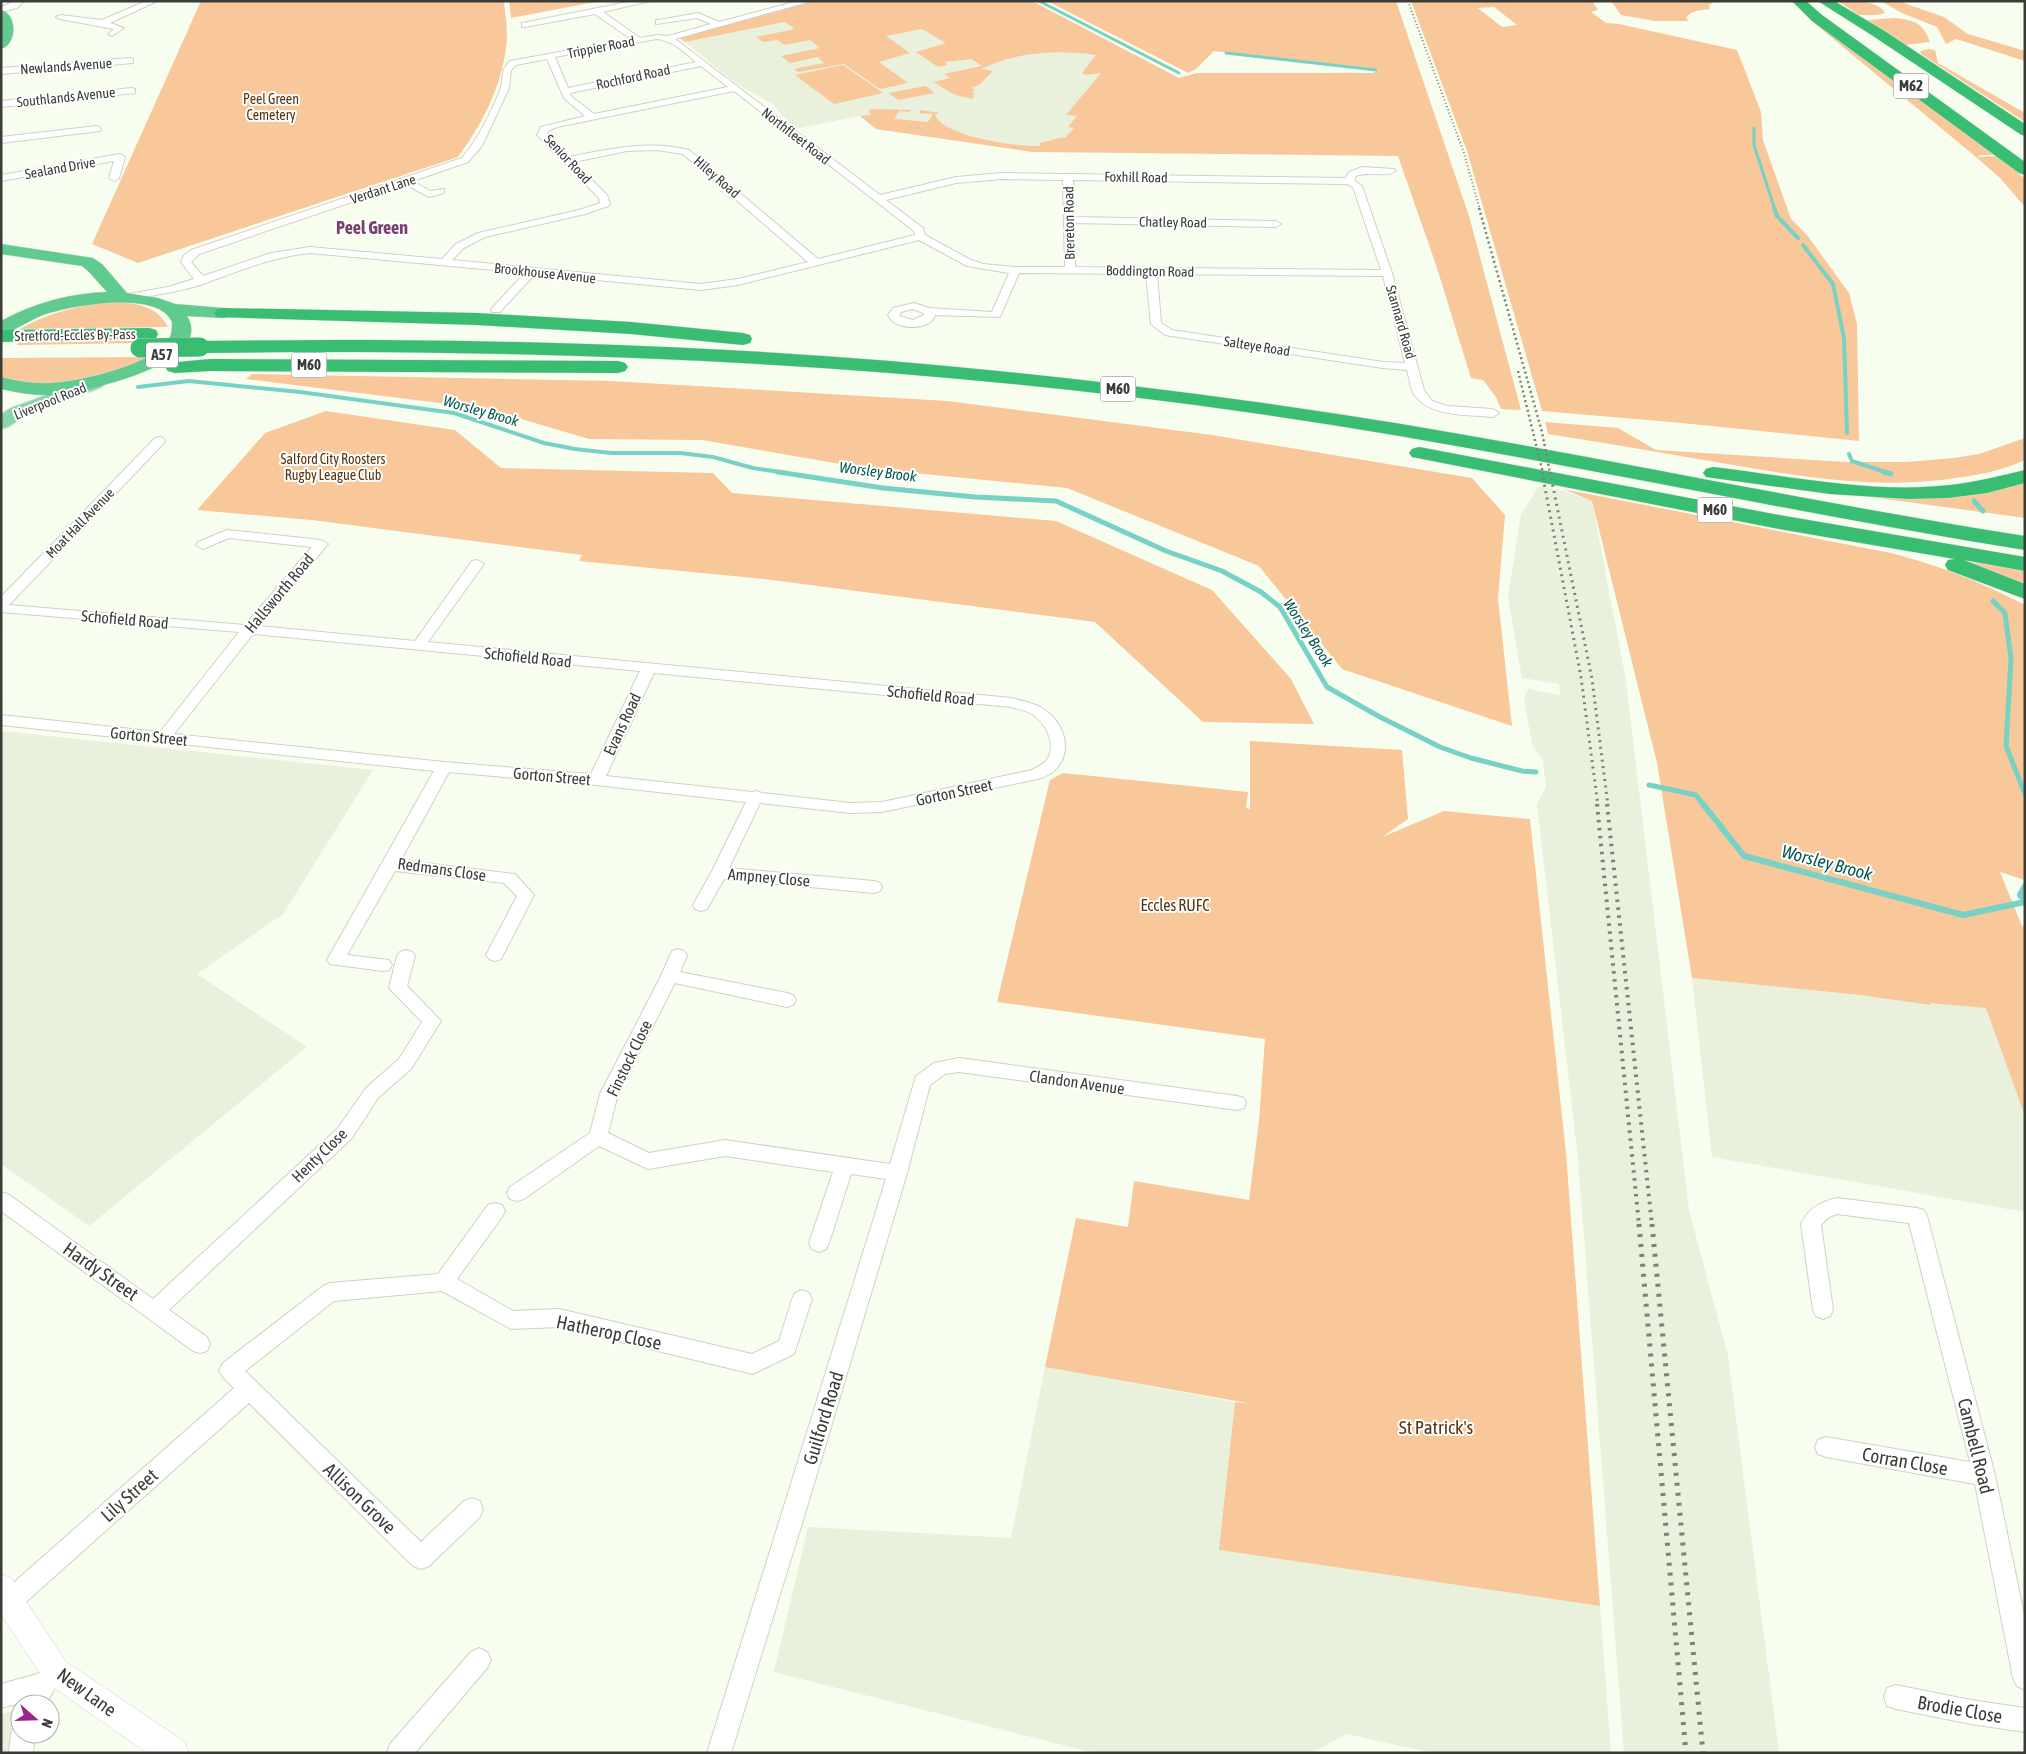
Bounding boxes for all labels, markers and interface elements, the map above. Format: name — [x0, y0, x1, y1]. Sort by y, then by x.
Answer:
street label: Trippier Road — [566, 33, 636, 61]
street label: Newlands Avenue — [20, 55, 112, 77]
street label: Rochford Road — [594, 61, 672, 93]
road number: M62 — [1894, 74, 1928, 98]
street label: Southlands Avenue — [16, 84, 116, 110]
park label: Peel Green Cemetery — [243, 91, 299, 123]
street label: Northfleet Road — [759, 104, 833, 168]
street label: Senior Road — [541, 131, 595, 187]
street label: Hiley Road — [691, 153, 743, 201]
street label: Sealand Drive — [23, 154, 97, 182]
street label: Foxhill Road — [1104, 168, 1168, 186]
street label: Verdant Lane — [348, 171, 418, 207]
street label: Brereton Road — [1060, 186, 1078, 260]
street label: Chatley Road — [1139, 213, 1207, 231]
district label: Peel Green — [336, 217, 408, 238]
street label: Brookhouse Avenue — [493, 260, 597, 286]
street label: Boddington Road — [1106, 262, 1194, 280]
street label: Stannard Road — [1383, 283, 1419, 361]
street label: Stretford-Eccles By-Pass — [14, 326, 136, 344]
street label: Salteye Road — [1223, 333, 1291, 359]
road number: A57 — [146, 342, 178, 368]
road number: M60 — [292, 352, 326, 378]
road number: M60 — [1100, 376, 1136, 402]
street label: Liverpool Road — [11, 379, 89, 423]
water label: Worsley Brook — [441, 392, 521, 429]
park label: Salford City Roosters Rugby League Club — [281, 451, 386, 483]
water label: Worsley Brook — [838, 458, 918, 485]
street label: Moat Hall Avenue — [43, 485, 117, 561]
road number: M60 — [1698, 498, 1732, 522]
street label: Hallsworth Road — [241, 550, 317, 636]
water label: Worsley Brook — [1280, 596, 1337, 670]
street label: Schofield Road — [81, 606, 169, 632]
street label: Schofield Road — [483, 643, 573, 671]
street label: Schofield Road — [886, 681, 976, 709]
street label: Evans Road — [600, 690, 644, 758]
street label: Gorton Street — [109, 723, 189, 749]
street label: Gorton Street — [513, 764, 592, 788]
street label: Gorton Street — [914, 775, 994, 809]
water label: Worsley Brook — [1779, 840, 1876, 885]
street label: Redmans Close — [397, 854, 487, 884]
street label: Ampney Close — [727, 864, 811, 891]
park label: Eccles RUFC — [1141, 896, 1209, 914]
street label: Finstock Close — [603, 1017, 655, 1099]
street label: Clandon Avenue — [1028, 1066, 1126, 1098]
street label: Henty Close — [288, 1124, 351, 1186]
street label: Hardy Street — [59, 1237, 143, 1305]
street label: Hatherop Close — [554, 1310, 664, 1354]
street label: Guilford Road — [798, 1369, 848, 1467]
street label: Cambell Road — [1954, 1396, 1998, 1496]
park label: St Patrick's — [1399, 1416, 1474, 1438]
street label: Corran Close — [1860, 1443, 1950, 1479]
street label: Allison Grove — [319, 1458, 401, 1538]
street label: Lily Street — [96, 1464, 162, 1526]
street label: New Lane — [53, 1663, 121, 1721]
street label: Brodie Close — [1916, 1691, 2004, 1727]
north arrow — [10, 1694, 60, 1744]
text: N — [38, 1717, 56, 1730]

